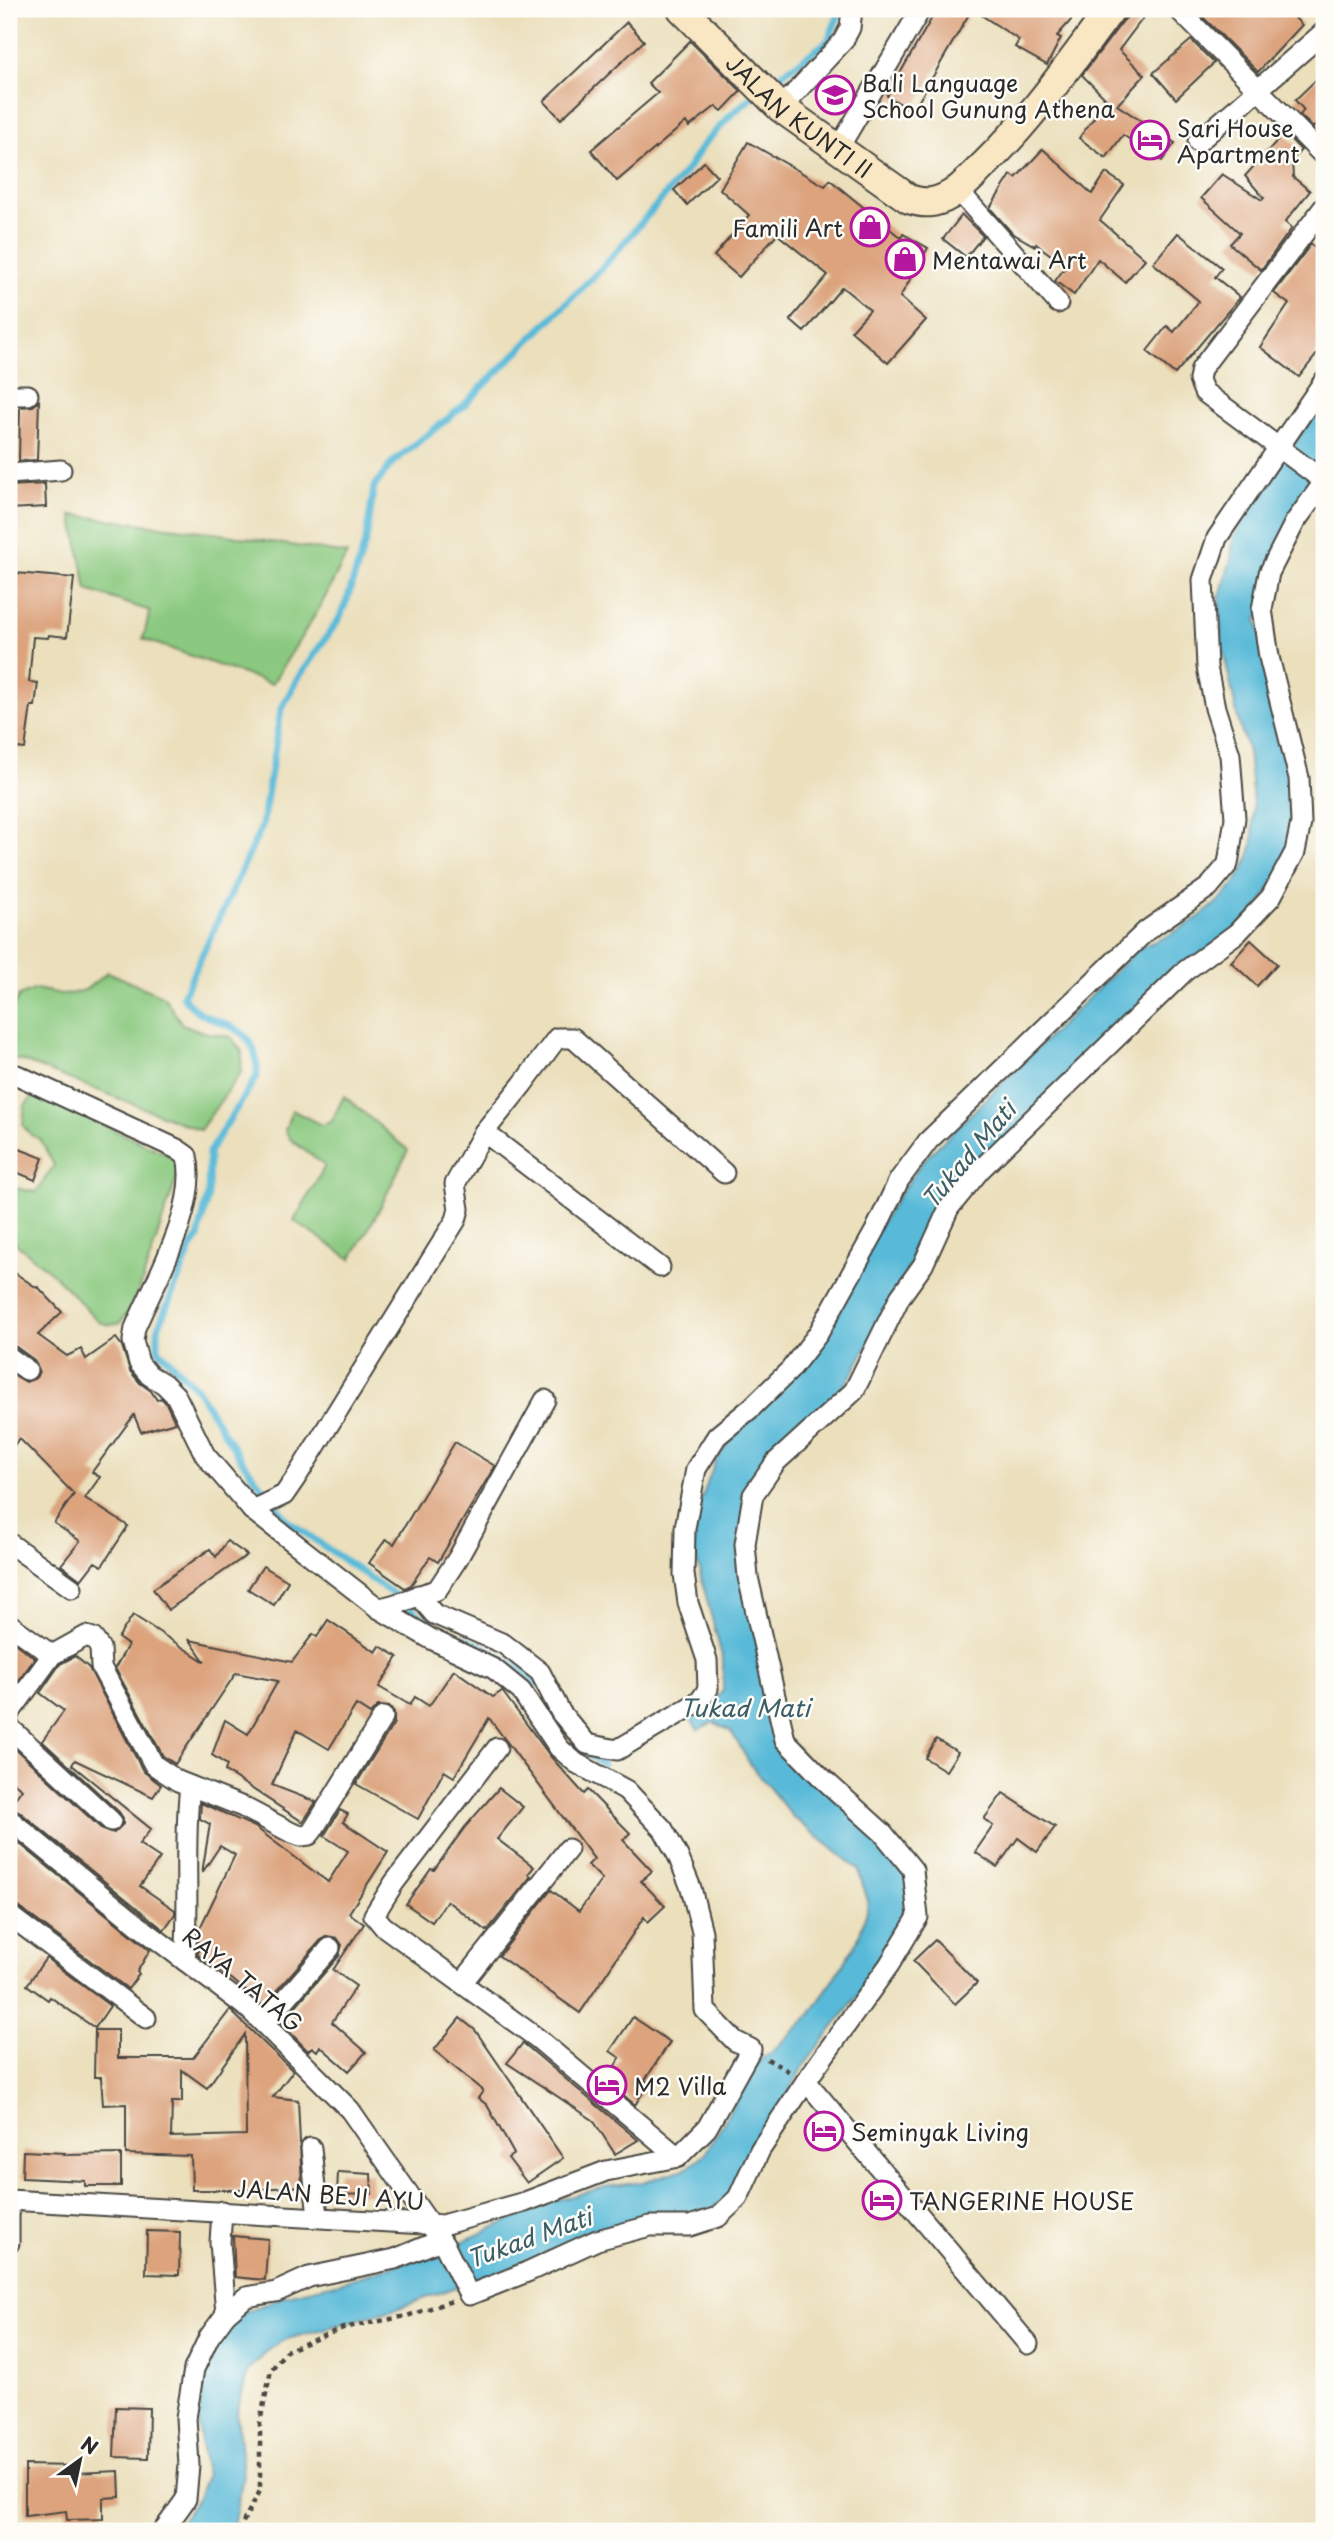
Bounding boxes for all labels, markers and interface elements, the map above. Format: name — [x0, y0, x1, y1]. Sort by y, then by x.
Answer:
street label: JALAN KUNTI II — [718, 45, 880, 185]
place label: Bali Language School Gunung Athena — [862, 65, 1116, 126]
school or university icon: Bali Language School Gunung Athena — [814, 74, 856, 116]
place label: Sari House Apartment — [1177, 110, 1300, 171]
hotel icon: Sari House Apartment — [1129, 119, 1171, 161]
shop icon: Famili Art — [849, 206, 891, 248]
place label: Famili Art — [732, 210, 843, 245]
shop icon: Mentawai Art — [884, 238, 926, 280]
place label: Mentawai Art — [932, 242, 1087, 277]
water label: Tukad Mati — [912, 1089, 1026, 1216]
water label: Tukad Mati — [680, 1689, 814, 1725]
street label: RAYA TATAG — [175, 1918, 311, 2040]
hotel icon: M2 Villa — [586, 2064, 628, 2106]
place label: M2 Villa — [634, 2068, 727, 2103]
hotel icon: Seminyak Living — [803, 2110, 845, 2152]
place label: Seminyak Living — [851, 2114, 1029, 2149]
street label: JALAN BEJI AYU — [233, 2170, 425, 2218]
hotel icon: TANGERINE HOUSE — [861, 2179, 903, 2221]
place label: TANGERINE HOUSE — [909, 2183, 1135, 2218]
water label: Tukad Mati — [462, 2196, 600, 2276]
north arrow — [46, 2424, 116, 2494]
text: N — [76, 2429, 104, 2461]

